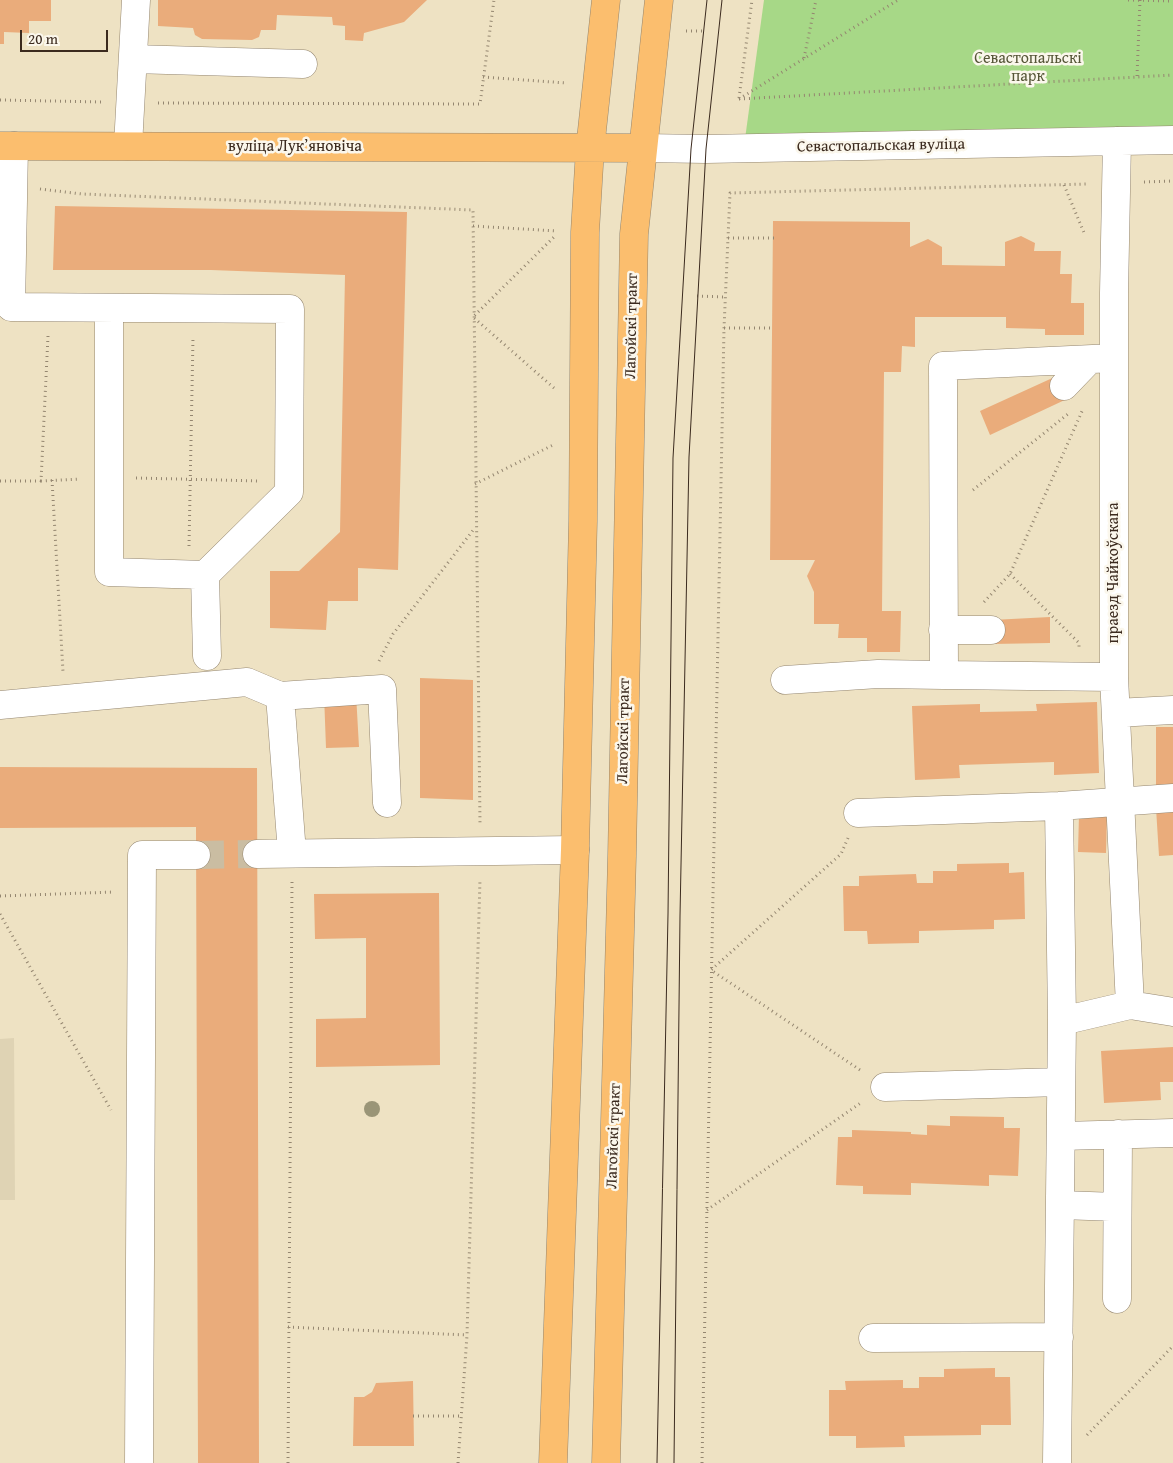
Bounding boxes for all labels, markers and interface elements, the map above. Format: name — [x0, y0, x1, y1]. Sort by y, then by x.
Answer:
scale bar — [22, 20, 110, 52]
text: 20 m — [28, 28, 58, 49]
park label: Севастопальскі парк — [974, 49, 1082, 87]
street label: Севастопальская вуліца — [797, 135, 965, 157]
street label: вуліца Лукʼяновіча — [228, 137, 362, 157]
street label: Лагойскі тракт — [621, 273, 643, 379]
street label: праезд Чайкоўскага — [1104, 502, 1124, 644]
street label: Лагойскі тракт — [613, 678, 635, 784]
street label: Лагойскі тракт — [603, 1083, 625, 1189]

